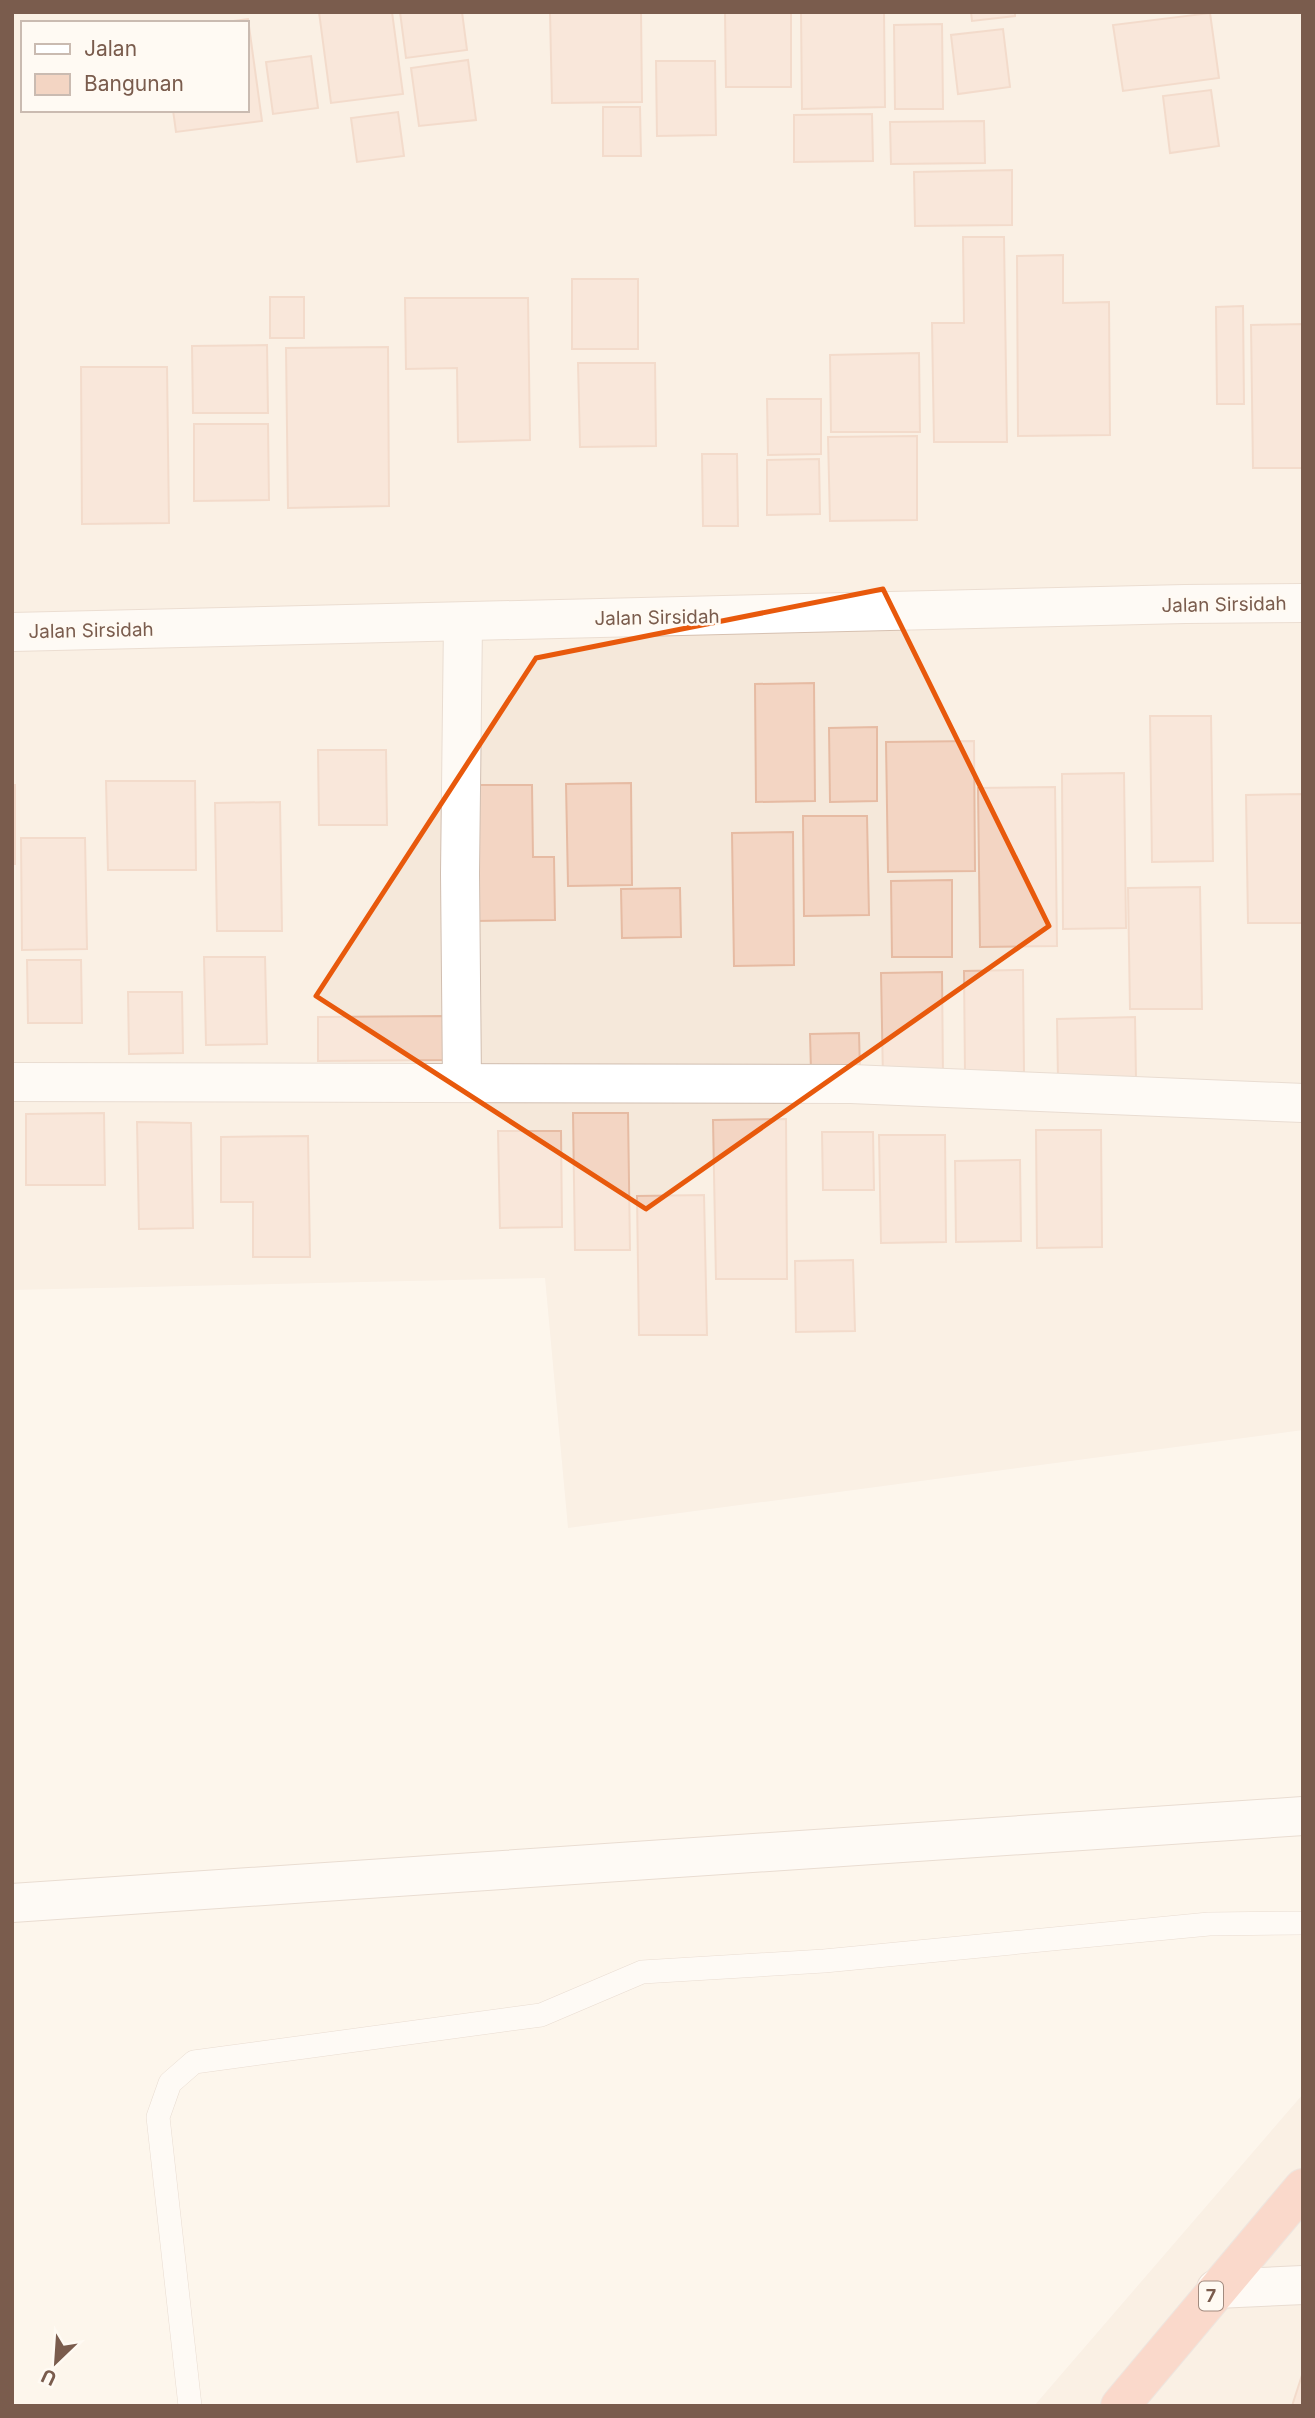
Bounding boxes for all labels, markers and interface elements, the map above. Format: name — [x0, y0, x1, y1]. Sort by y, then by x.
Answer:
legend — [21, 21, 248, 112]
text: Jalan — [84, 36, 137, 61]
text: Bangunan — [84, 71, 184, 96]
street label: Jalan Sirsidah — [1161, 592, 1287, 617]
street label: Jalan Sirsidah — [594, 605, 720, 630]
street label: Jalan Sirsidah — [28, 618, 154, 643]
road number: 7 — [1199, 2282, 1223, 2310]
north arrow — [21, 2327, 91, 2397]
text: U — [38, 2364, 60, 2390]

